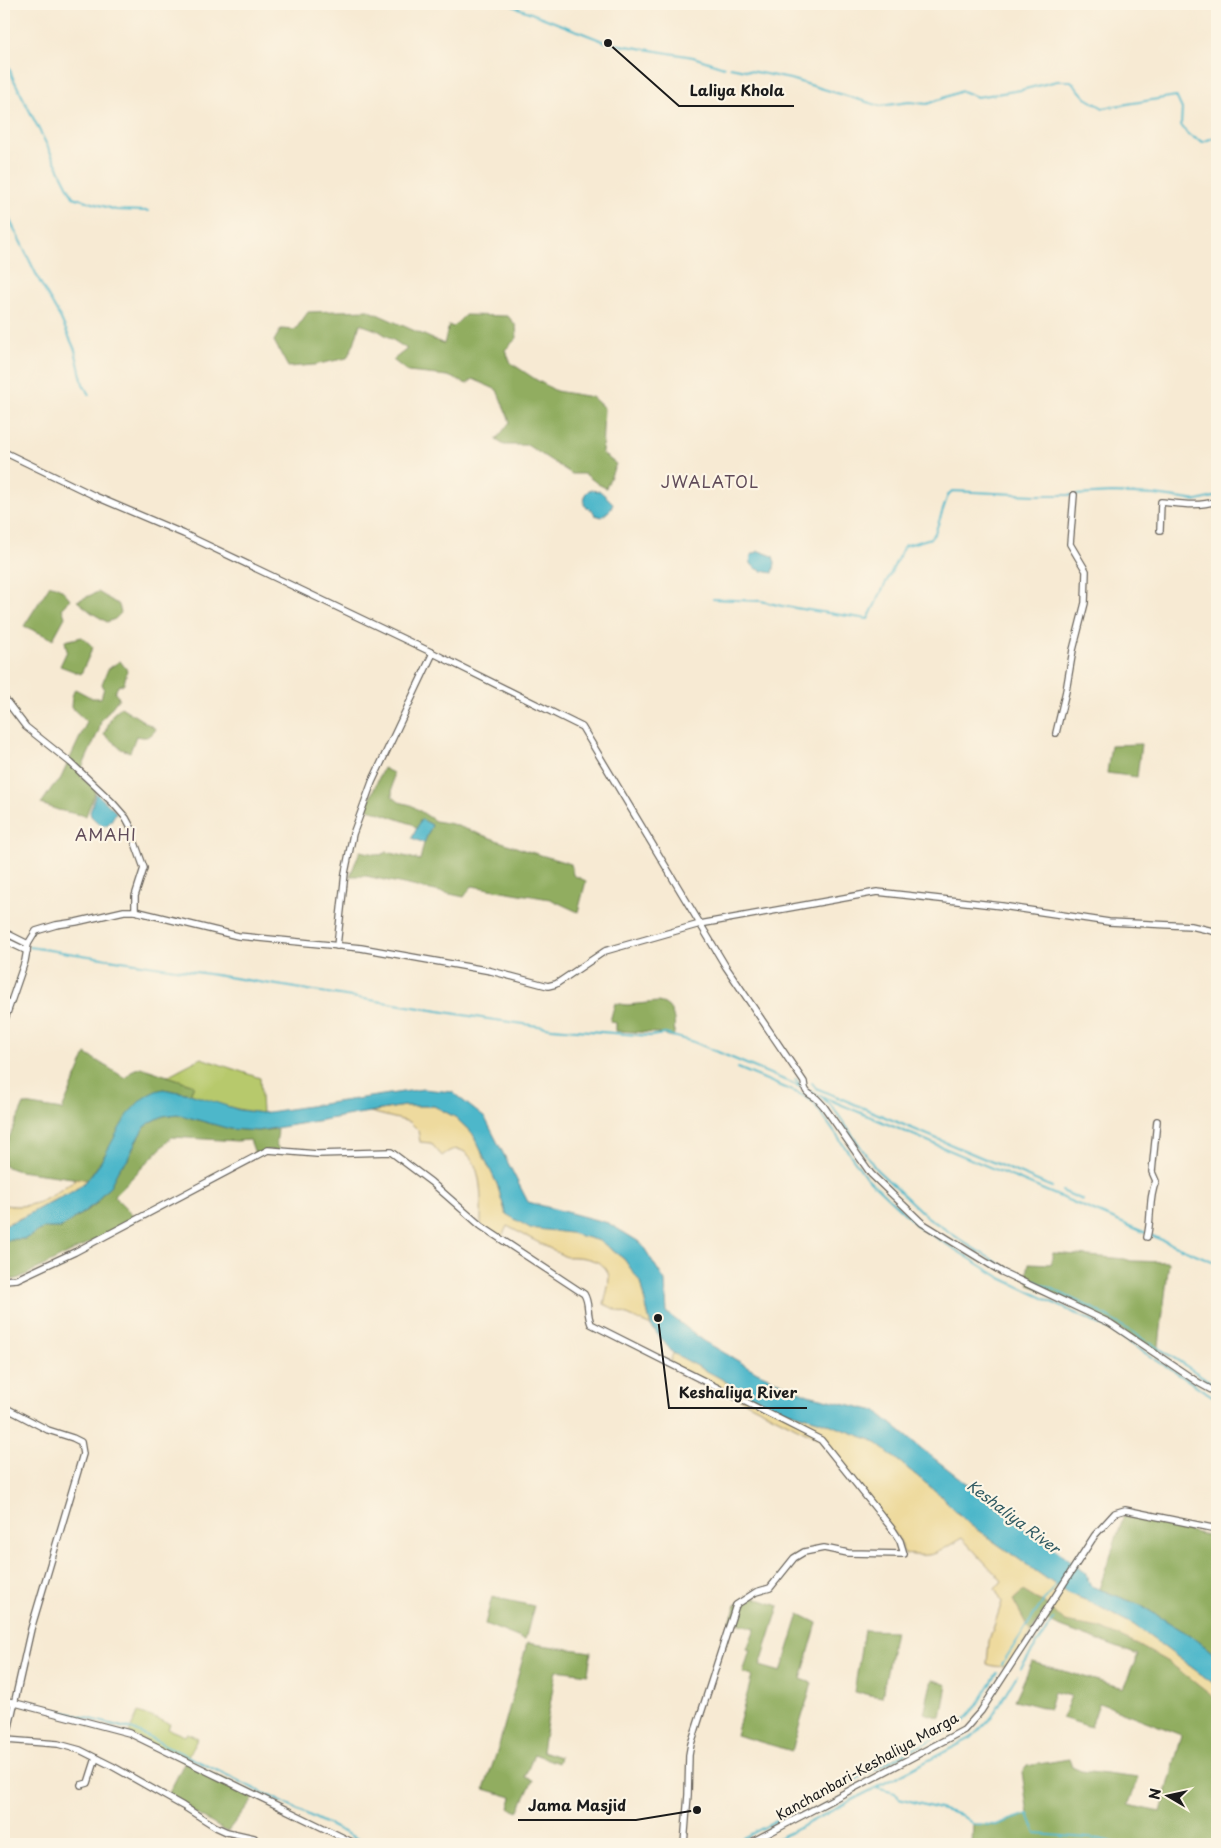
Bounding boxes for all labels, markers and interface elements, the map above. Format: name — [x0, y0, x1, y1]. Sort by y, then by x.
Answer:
callout: Laliya Khola — [679, 76, 794, 106]
text: Laliya Khola — [690, 78, 785, 101]
district label: JWALATOL — [661, 469, 759, 493]
district label: AMAHI — [75, 822, 137, 846]
callout: Keshaliya River — [669, 1378, 807, 1408]
text: Keshaliya River — [679, 1380, 797, 1403]
water label: Keshaliya River — [963, 1473, 1067, 1560]
street label: Kanchanbari-Keshaliya Marga — [772, 1707, 962, 1825]
north arrow — [1144, 1770, 1194, 1820]
text: N — [1143, 1787, 1166, 1801]
callout: Jama Masjid — [518, 1790, 636, 1820]
text: Jama Masjid — [528, 1793, 626, 1816]

